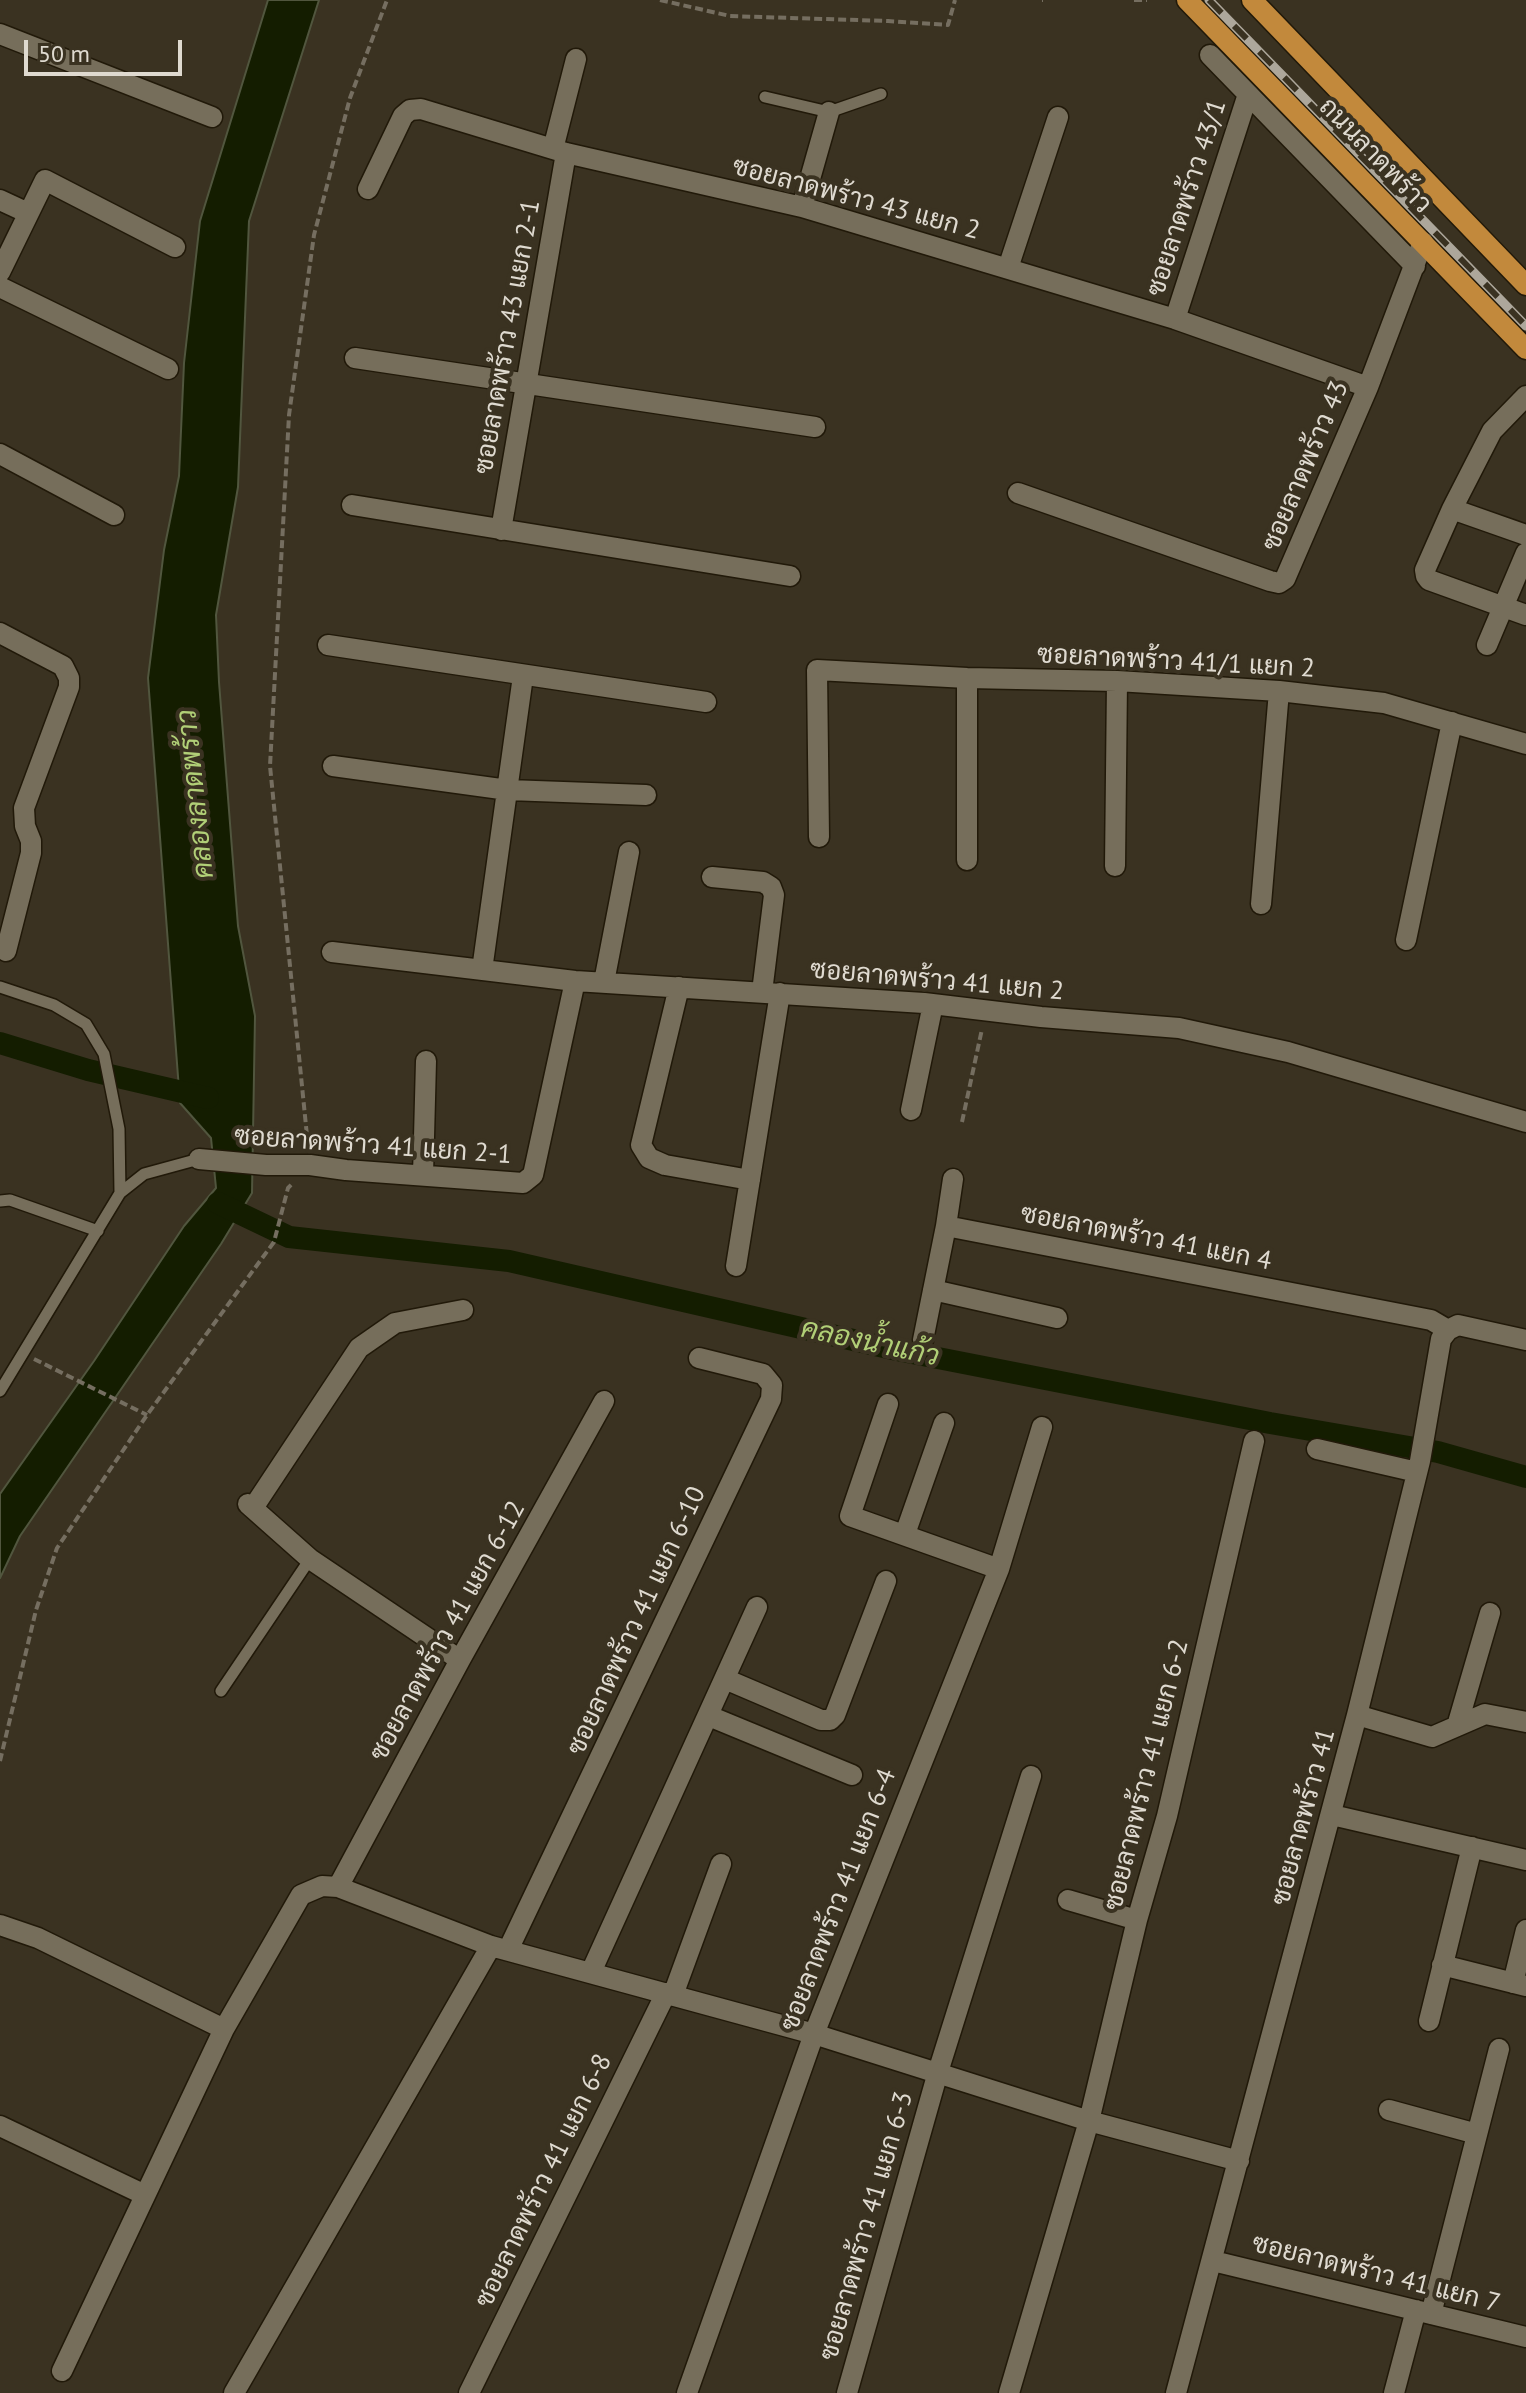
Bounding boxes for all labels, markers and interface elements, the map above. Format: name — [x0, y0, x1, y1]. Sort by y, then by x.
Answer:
scale bar — [28, 24, 186, 74]
text: 50 m — [38, 38, 90, 69]
street label: ถนนลาดพร้าว — [1312, 92, 1438, 220]
street label: ซอยลาดพร้าว 43/1 — [1140, 96, 1234, 300]
street label: ซอยลาดพร้าว 43 แยก 2 — [729, 151, 983, 247]
street label: ซอยลาดพร้าว 43 แยก 2-1 — [468, 197, 548, 477]
street label: ซอยลาดพร้าว 43 — [1256, 376, 1356, 556]
street label: ซอยลาดพร้าว 41/1 แยก 2 — [1036, 639, 1316, 685]
water label: คลองลาดพร้าว — [170, 708, 222, 880]
street label: ซอยลาดพร้าว 41 แยก 2 — [809, 954, 1065, 1008]
street label: ซอยลาดพร้าว 41 แยก 2-1 — [233, 1121, 513, 1171]
street label: ซอยลาดพร้าว 41 แยก 4 — [1018, 1198, 1274, 1278]
water label: คลองน้ำแก้ว — [798, 1312, 942, 1374]
street label: ซอยลาดพร้าว 41 แยก 6-10 — [561, 1482, 713, 1760]
street label: ซอยลาดพร้าว 41 แยก 6-12 — [363, 1496, 533, 1766]
street label: ซอยลาดพร้าว 41 แยก 6-2 — [1098, 1636, 1196, 1914]
street label: ซอยลาดพร้าว 41 — [1265, 1725, 1343, 1909]
street label: ซอยลาดพร้าว 41 แยก 6-4 — [775, 1765, 903, 2035]
street label: ซอยลาดพร้าว 41 แยก 6-8 — [469, 2049, 619, 2313]
street label: ซอยลาดพร้าว 41 แยก 6-3 — [814, 2088, 920, 2364]
street label: ซอยลาดพร้าว 41 แยก 7 — [1249, 2228, 1503, 2320]

